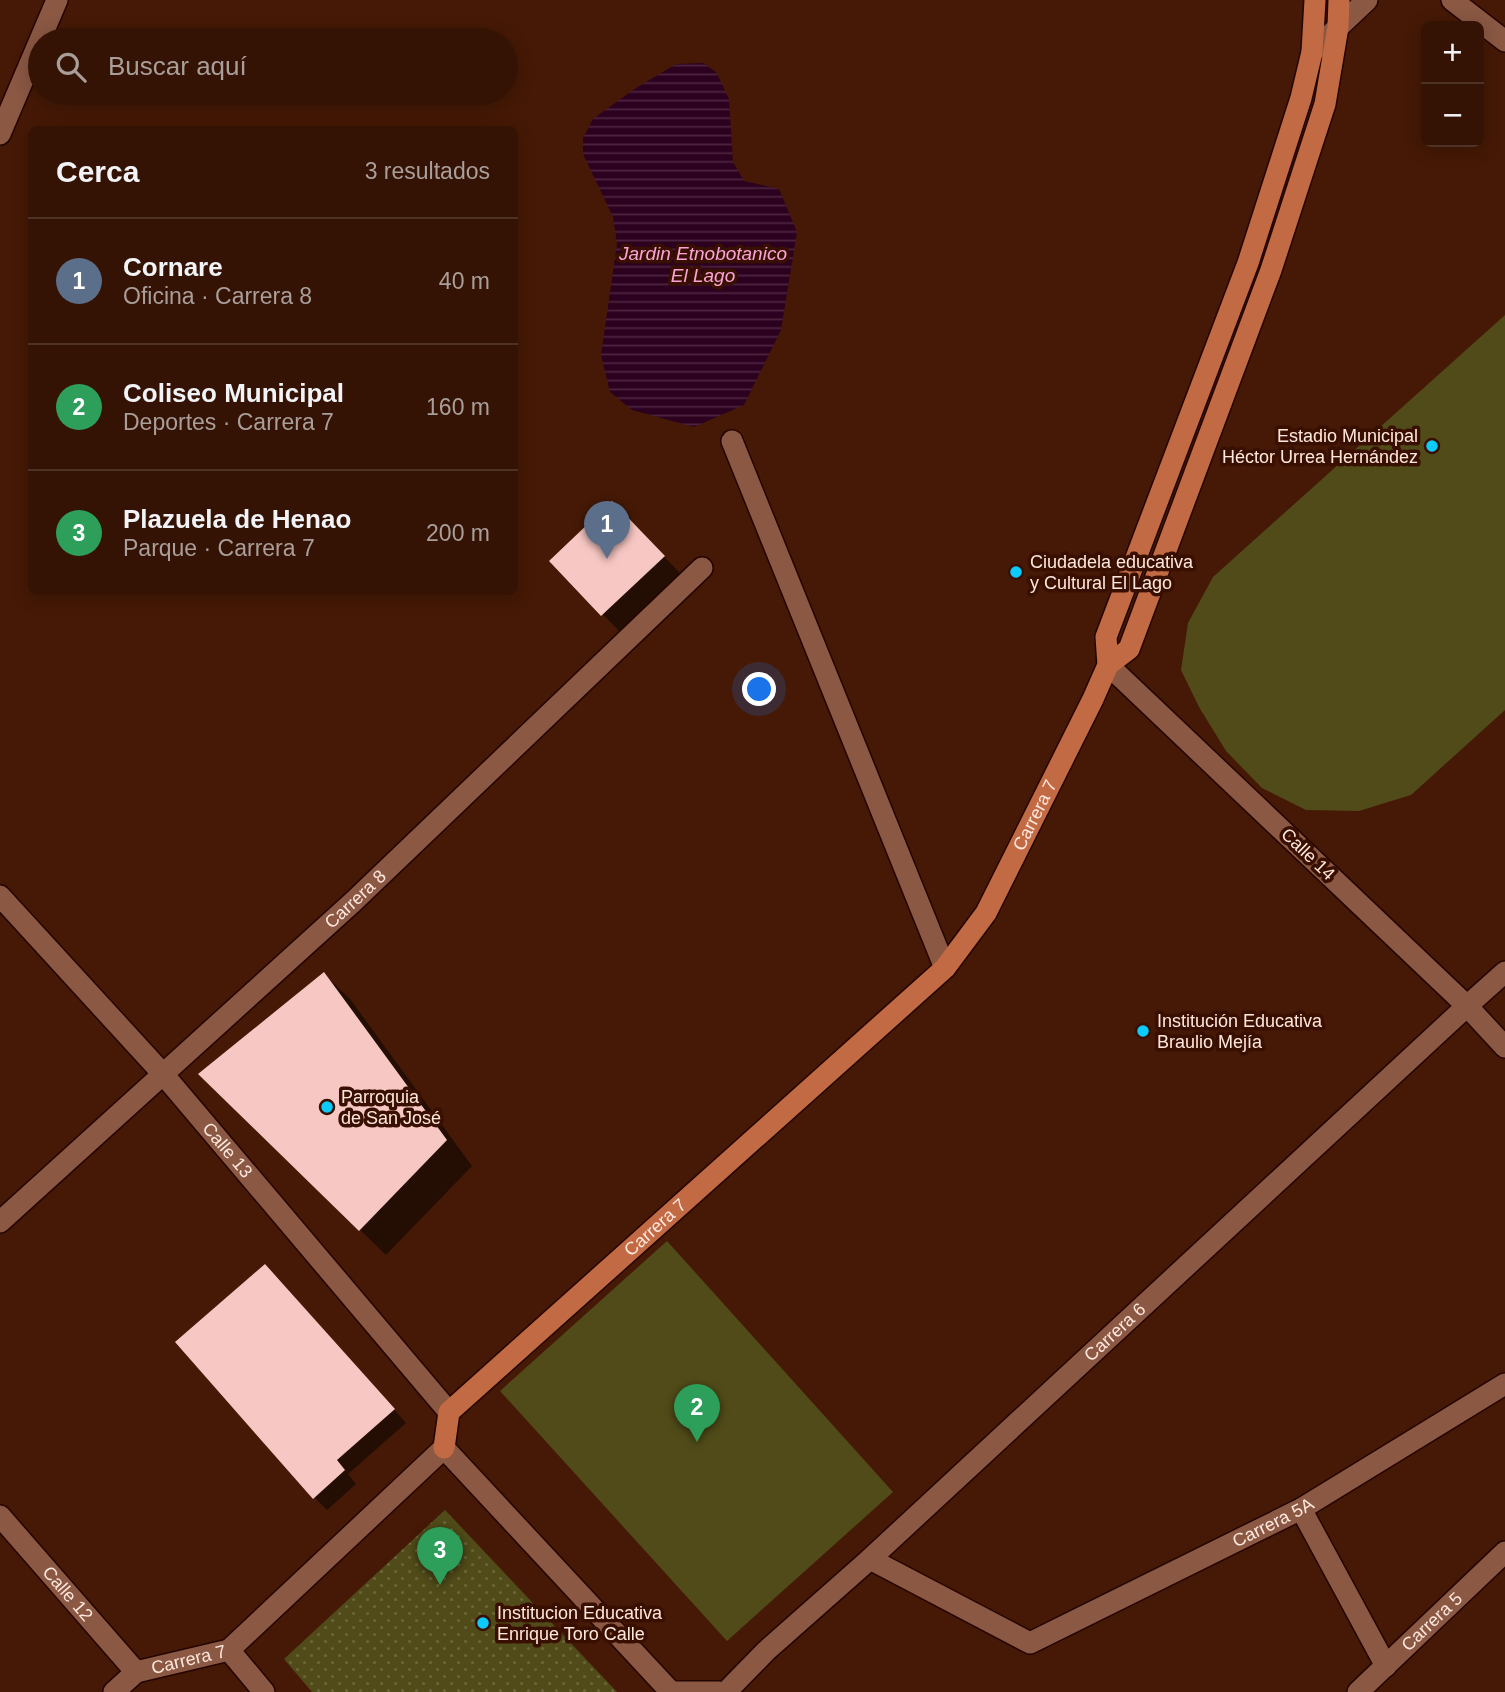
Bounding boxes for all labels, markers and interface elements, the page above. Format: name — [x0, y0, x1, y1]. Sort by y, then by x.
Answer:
map controls — [1421, 21, 1484, 147]
button: + — [1421, 21, 1484, 84]
search box — [28, 28, 518, 105]
icon: search — [52, 48, 90, 86]
text: Buscar aquí — [108, 51, 247, 81]
button: − — [1421, 84, 1484, 147]
text: Cerca — [56, 155, 139, 188]
text: 3 resultados — [365, 158, 490, 184]
water label: Jardin Etnobotanico El Lago — [618, 243, 787, 286]
text: Cornare — [123, 252, 223, 282]
text: 1 — [73, 268, 85, 294]
text: 40 m — [439, 268, 490, 294]
text: Oficina · Carrera 8 — [123, 283, 312, 309]
text: Coliseo Municipal — [123, 378, 344, 408]
text: 2 — [73, 394, 85, 420]
text: 160 m — [426, 394, 490, 420]
text: Deportes · Carrera 7 — [123, 409, 334, 435]
place label: Estadio Municipal Héctor Urrea Hernández — [1222, 426, 1418, 467]
marker: Estadio Municipal Héctor Urrea Hernández — [1424, 438, 1440, 454]
pin: 1 — [584, 501, 630, 559]
text: Plazuela de Henao — [123, 504, 351, 534]
text: 3 — [73, 520, 85, 546]
text: 200 m — [426, 520, 490, 546]
text: Parque · Carrera 7 — [123, 535, 315, 561]
place label: Ciudadela educativa y Cultural El Lago — [1030, 552, 1194, 593]
marker: Ciudadela educativa y Cultural El Lago — [1008, 564, 1024, 580]
your location — [742, 672, 776, 706]
street label: Carrera 7 — [1009, 777, 1061, 854]
street label: Calle 14 — [1277, 824, 1339, 884]
street label: Carrera 8 — [321, 866, 390, 933]
place label: Institución Educativa Braulio Mejía — [1157, 1011, 1323, 1052]
marker: Institución Educativa Braulio Mejía — [1135, 1023, 1151, 1039]
place label: Parroquia de San José — [341, 1087, 441, 1128]
marker: Parroquia de San José — [319, 1099, 335, 1115]
street label: Calle 13 — [198, 1118, 256, 1182]
street label: Carrera 7 — [620, 1195, 690, 1260]
street label: Carrera 6 — [1080, 1299, 1150, 1365]
pin: 2 — [674, 1384, 720, 1442]
street label: Carrera 5A — [1229, 1494, 1317, 1551]
pin: 3 — [417, 1527, 463, 1585]
street label: Calle 12 — [38, 1562, 97, 1625]
street label: Carrera 5 — [1397, 1588, 1466, 1655]
place label: Institucion Educativa Enrique Toro Calle — [497, 1603, 663, 1644]
marker: Institucion Educativa Enrique Toro Calle — [475, 1615, 491, 1631]
street label: Carrera 7 — [149, 1641, 228, 1678]

